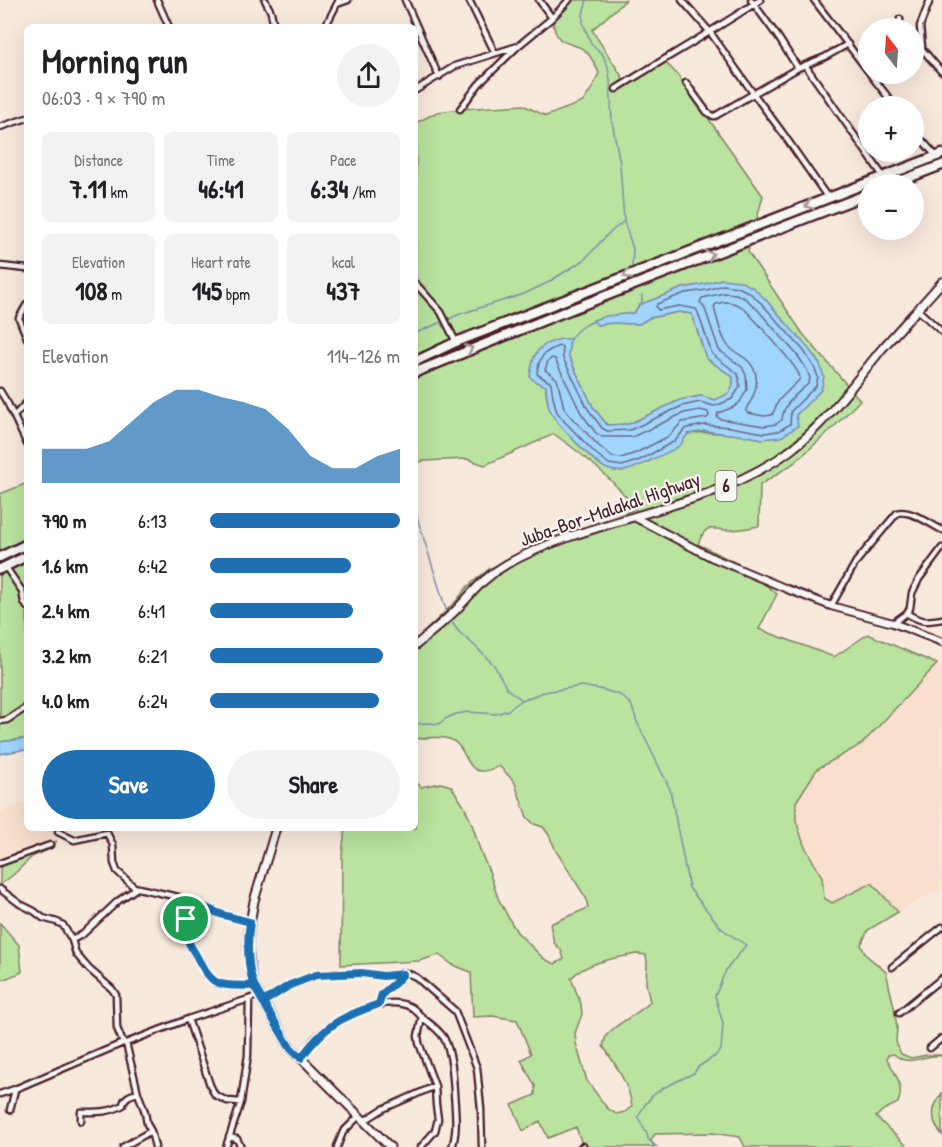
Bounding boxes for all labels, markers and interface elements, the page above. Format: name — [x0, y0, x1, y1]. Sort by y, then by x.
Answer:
north arrow — [858, 18, 924, 84]
map controls — [858, 18, 924, 240]
text: Morning run — [42, 39, 188, 83]
button: share — [337, 44, 400, 107]
text: 06:03 · 9 × 790 m — [42, 84, 165, 111]
button: + — [858, 96, 924, 162]
text: Distance — [74, 149, 123, 171]
text: Time — [207, 149, 235, 171]
text: Pace — [330, 149, 357, 171]
text: 7.11 — [69, 171, 107, 206]
text: 46:41 — [198, 171, 244, 206]
text: 6:34 — [310, 171, 348, 206]
button: − — [858, 174, 924, 240]
text: km — [107, 181, 128, 203]
text: /km — [348, 181, 376, 203]
one-way arrow — [804, 198, 815, 211]
one-way arrow — [703, 250, 714, 262]
text: Elevation — [72, 251, 125, 273]
text: Heart rate — [191, 251, 251, 273]
text: kcal — [332, 251, 355, 273]
one-way arrow — [622, 268, 633, 280]
text: 108 — [75, 273, 108, 308]
text: 145 — [192, 273, 222, 308]
text: 437 — [326, 273, 360, 308]
text: m — [108, 283, 122, 305]
text: bpm — [222, 283, 250, 305]
text: Elevation — [42, 342, 108, 369]
text: 114–126 m — [327, 342, 400, 369]
one-way arrow — [464, 344, 474, 357]
street label: Juba-Bor-Malakal Highway — [516, 465, 704, 552]
road number: 6 — [716, 471, 736, 501]
text: 790 m — [42, 507, 86, 534]
text: 6:13 — [138, 507, 167, 534]
text: 1.6 km — [42, 552, 88, 579]
text: 6:42 — [138, 552, 167, 579]
text: 2.4 km — [42, 597, 90, 624]
text: 6:41 — [138, 597, 165, 624]
text: 3.2 km — [42, 642, 91, 669]
text: 6:21 — [138, 642, 167, 669]
text: 4.0 km — [42, 687, 89, 714]
text: 6:24 — [138, 687, 167, 714]
button: Save — [42, 750, 215, 819]
button: Share — [227, 750, 400, 819]
pin — [160, 893, 211, 944]
icon: arrive — [169, 902, 202, 935]

